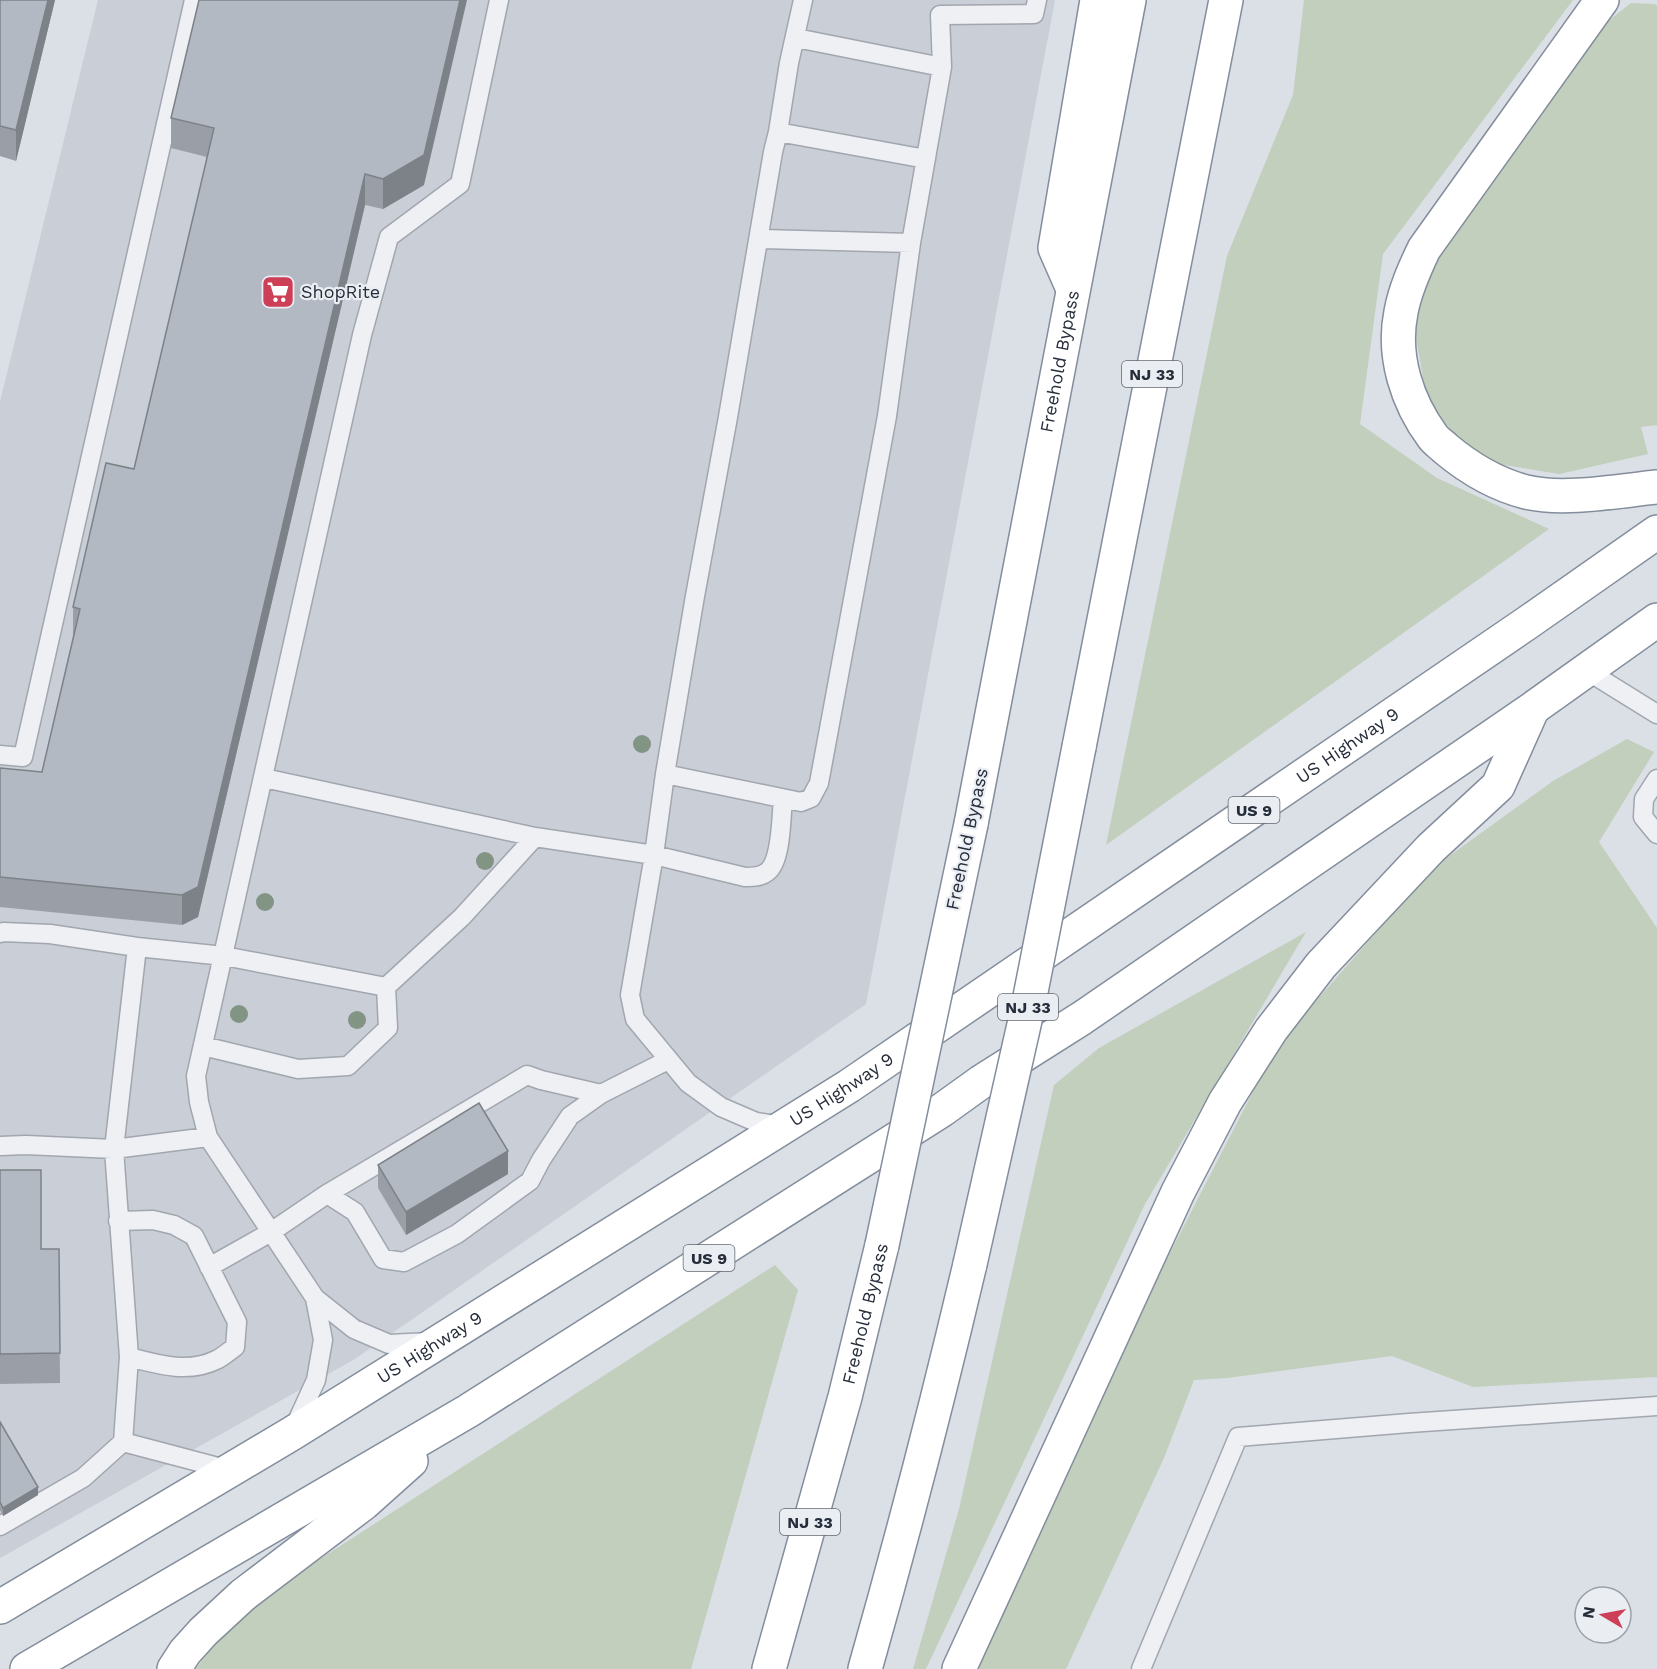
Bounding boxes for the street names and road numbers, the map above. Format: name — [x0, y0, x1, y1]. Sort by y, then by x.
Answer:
street label: Freehold Bypass — [1035, 288, 1083, 434]
road number: NJ 33 — [1122, 361, 1182, 387]
street label: US Highway 9 — [1292, 703, 1403, 787]
street label: Freehold Bypass — [941, 766, 992, 912]
road number: US 9 — [1228, 797, 1280, 823]
road number: NJ 33 — [998, 994, 1058, 1020]
street label: US Highway 9 — [785, 1048, 897, 1130]
street label: Freehold Bypass — [837, 1241, 892, 1386]
road number: US 9 — [684, 1245, 734, 1271]
street label: US Highway 9 — [373, 1307, 486, 1388]
road number: NJ 33 — [780, 1509, 840, 1535]

